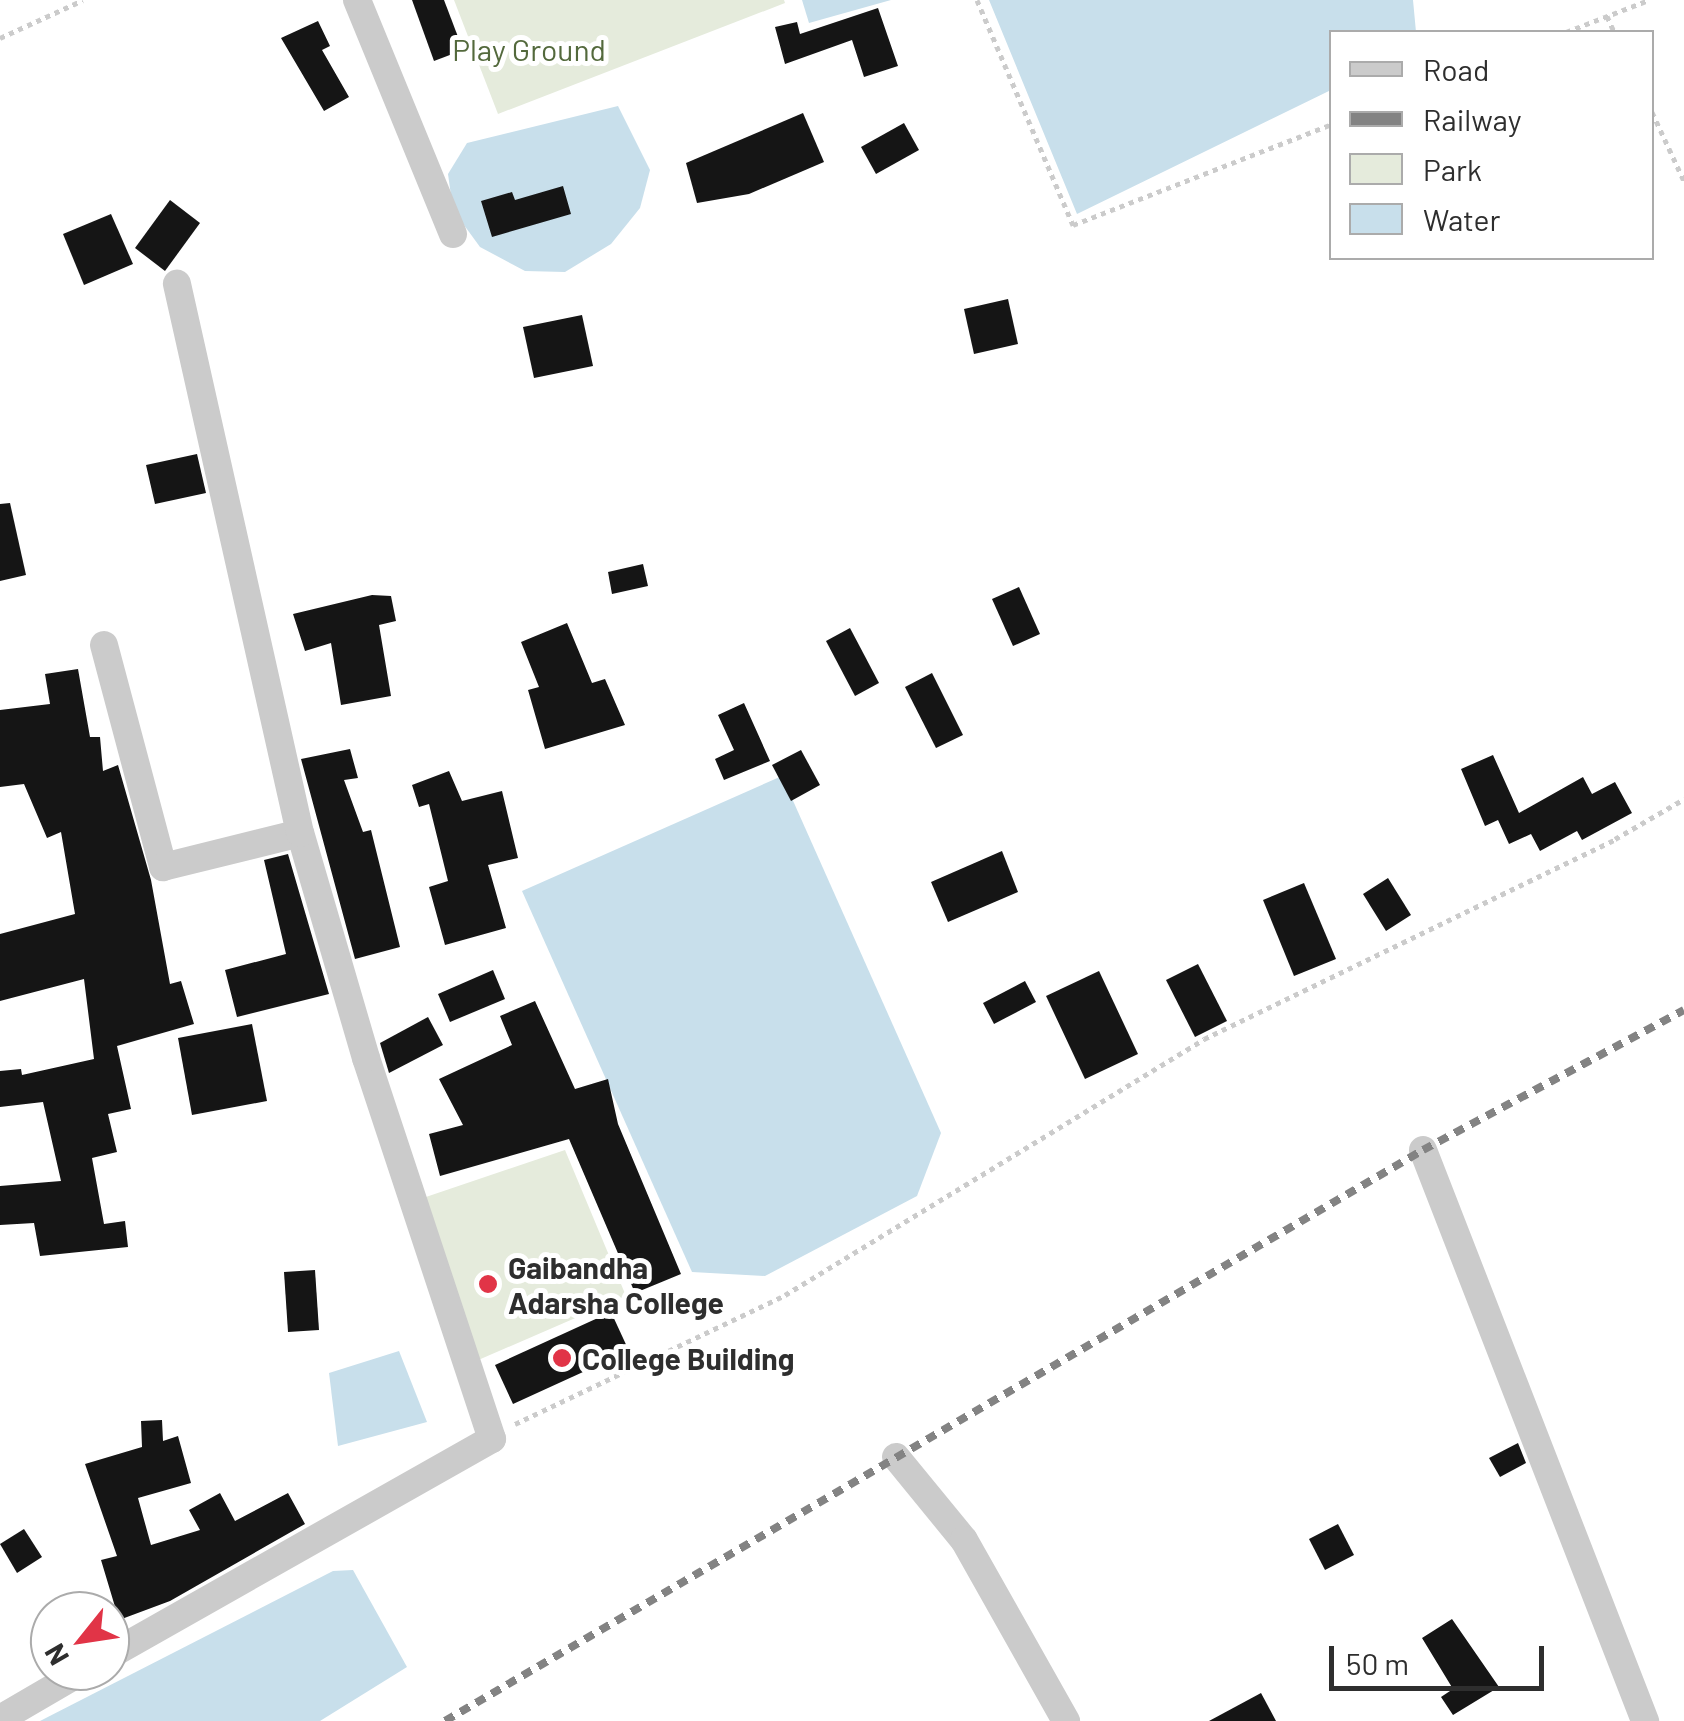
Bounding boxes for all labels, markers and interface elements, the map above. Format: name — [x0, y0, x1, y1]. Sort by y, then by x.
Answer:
legend — [1329, 30, 1654, 260]
park label: Play Ground — [452, 31, 606, 67]
text: Road — [1423, 51, 1489, 87]
text: Railway — [1423, 101, 1522, 137]
text: Park — [1423, 151, 1482, 187]
text: Water — [1423, 201, 1501, 237]
place label: Gaibandha Adarsha College — [508, 1249, 724, 1320]
marker: Gaibandha Adarsha College — [477, 1273, 499, 1295]
place label: College Building — [582, 1340, 794, 1376]
marker: College Building — [551, 1347, 573, 1369]
north arrow — [30, 1591, 130, 1691]
scale bar — [1334, 1626, 1549, 1688]
text: N — [36, 1638, 75, 1672]
text: 50 m — [1346, 1645, 1409, 1681]

